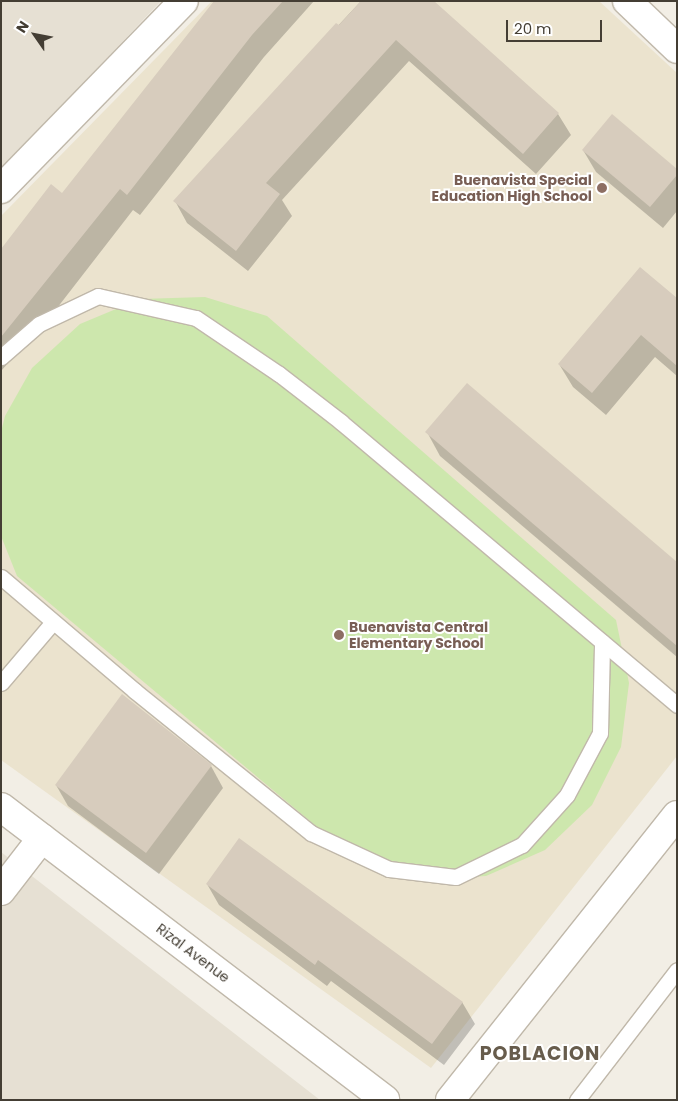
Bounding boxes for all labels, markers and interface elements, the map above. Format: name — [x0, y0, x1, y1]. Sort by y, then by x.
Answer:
north arrow — [10, 10, 60, 60]
scale bar — [508, 10, 604, 42]
text: N — [11, 17, 34, 37]
text: 20 m — [514, 18, 552, 39]
place label: Buenavista Special Education High School — [432, 172, 592, 204]
marker: Buenavista Special Education High School — [596, 182, 608, 194]
place label: Buenavista Central Elementary School — [349, 619, 488, 652]
marker: Buenavista Central Elementary School — [333, 629, 345, 641]
street label: Rizal Avenue — [153, 920, 233, 986]
district label: POBLACION — [479, 1043, 601, 1065]

